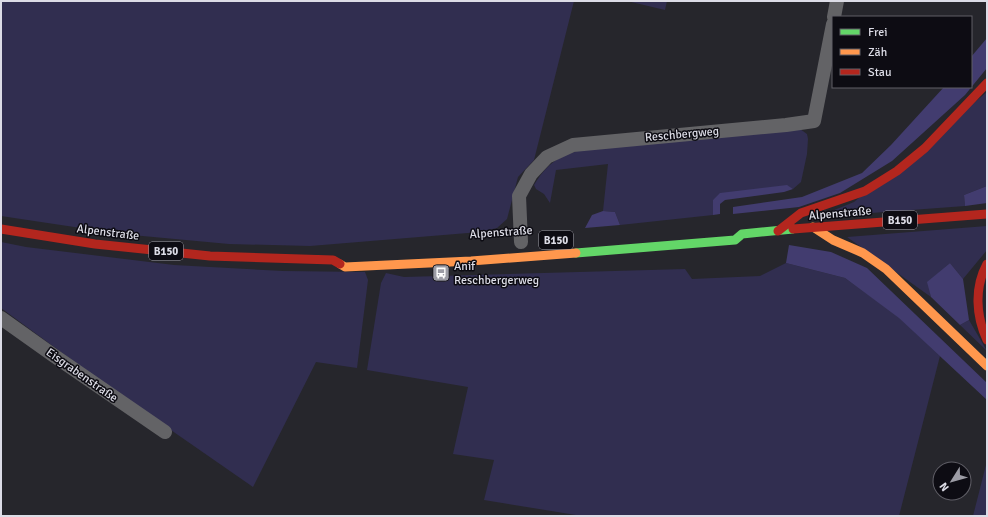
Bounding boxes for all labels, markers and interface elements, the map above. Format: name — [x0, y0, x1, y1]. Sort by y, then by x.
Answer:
legend — [832, 16, 972, 88]
text: Frei — [868, 25, 887, 40]
text: Zäh — [868, 45, 887, 60]
text: Stau — [868, 65, 892, 80]
street label: Reschbergweg — [644, 124, 720, 145]
street label: Alpenstraße — [808, 203, 872, 224]
road number: B150 — [883, 211, 917, 229]
street label: Alpenstraße — [76, 221, 140, 244]
street label: Alpenstraße — [469, 223, 533, 242]
road number: B150 — [539, 231, 573, 249]
road number: B150 — [149, 242, 183, 260]
place label: Anif Reschbergerweg — [454, 259, 539, 288]
bus stop icon: Anif Reschbergerweg — [431, 263, 451, 283]
street label: Eisgrabenstraße — [43, 345, 121, 406]
north arrow — [932, 461, 972, 501]
text: N — [937, 480, 952, 494]

